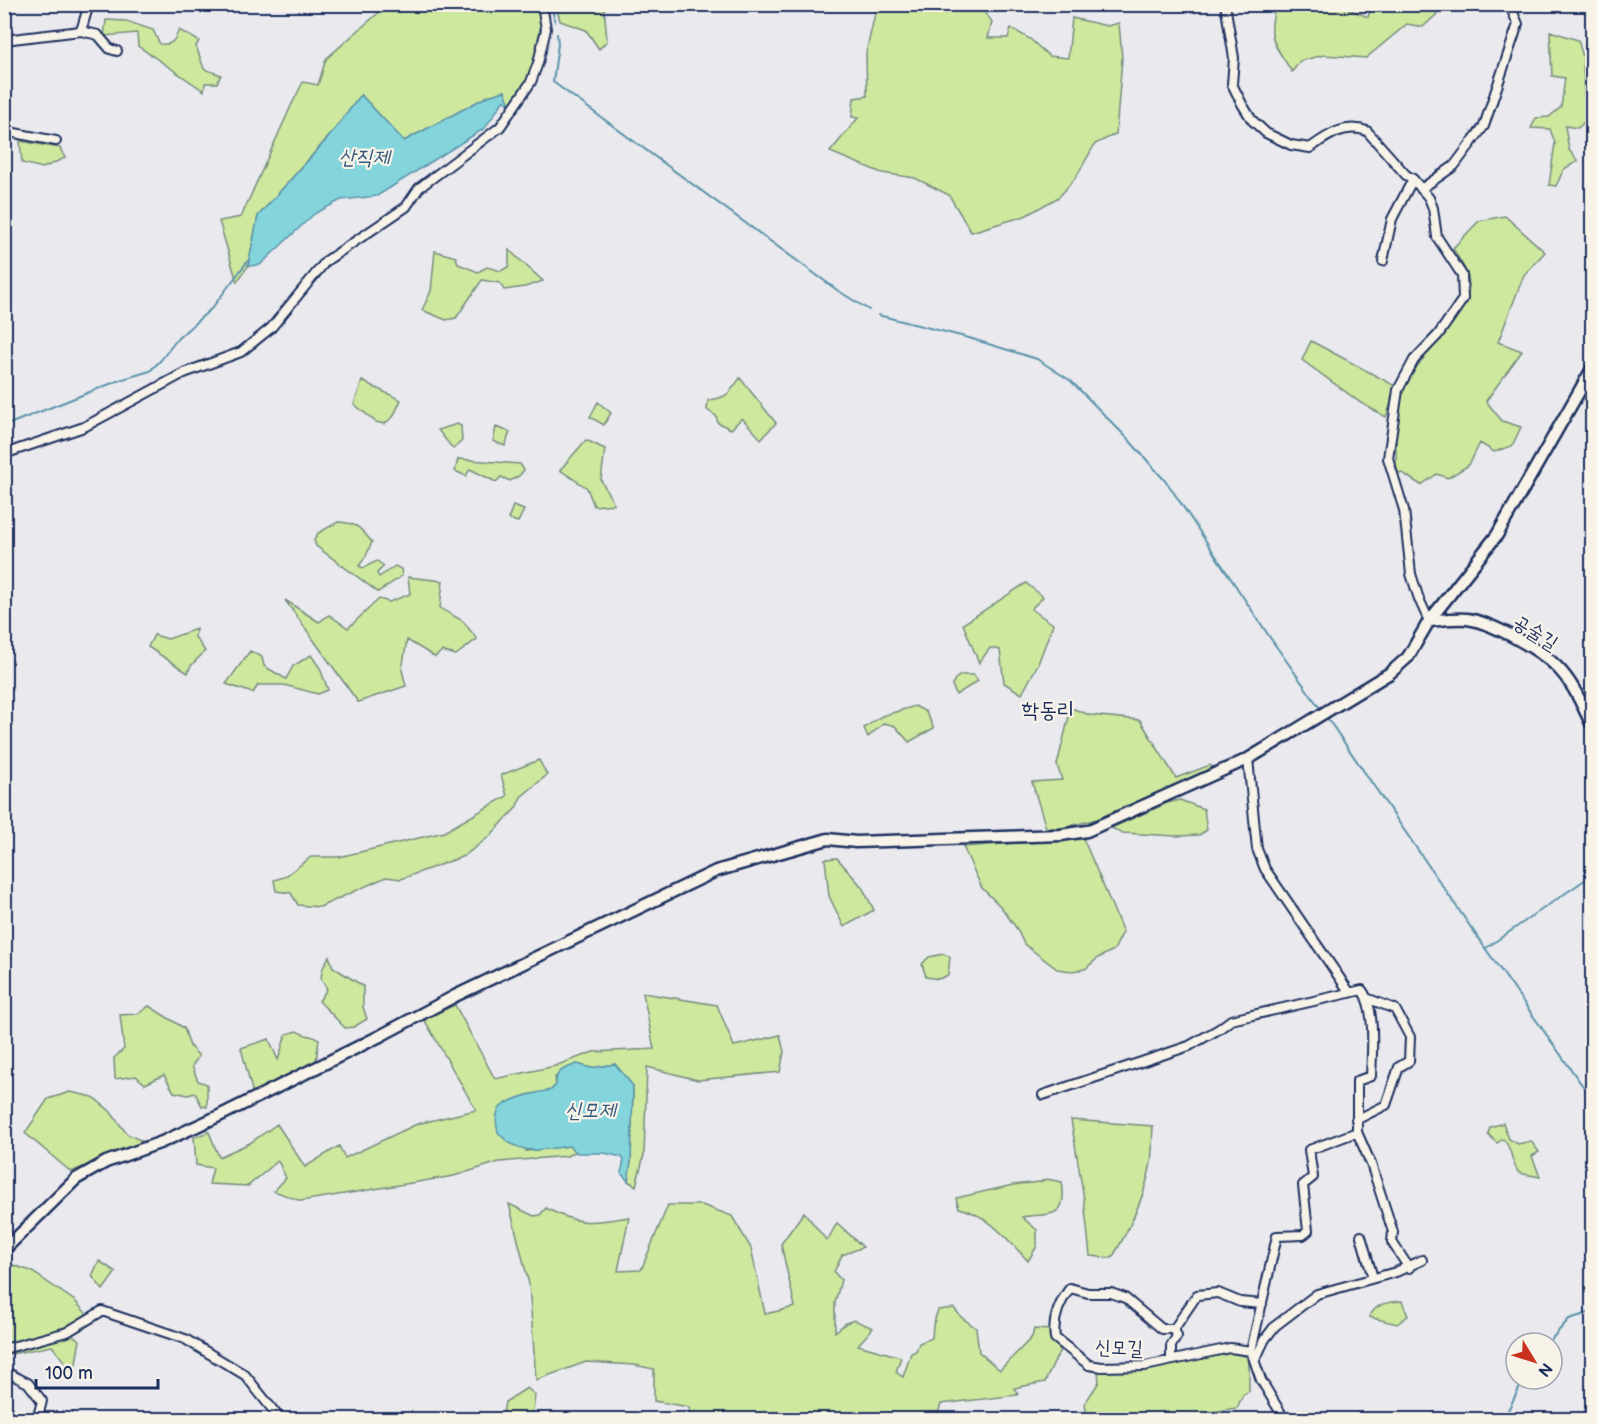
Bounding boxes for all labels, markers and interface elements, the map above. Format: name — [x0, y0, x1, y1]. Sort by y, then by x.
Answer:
water label: 산직제 — [339, 145, 392, 170]
street label: 공술길 — [1509, 610, 1562, 656]
district label: 학동리 — [1021, 697, 1075, 724]
water label: 신모제 — [565, 1098, 618, 1123]
north arrow — [1504, 1331, 1564, 1391]
street label: 신모길 — [1094, 1335, 1144, 1361]
scale bar — [36, 1352, 158, 1390]
text: N — [1533, 1359, 1556, 1380]
text: 100 m — [45, 1363, 93, 1384]

